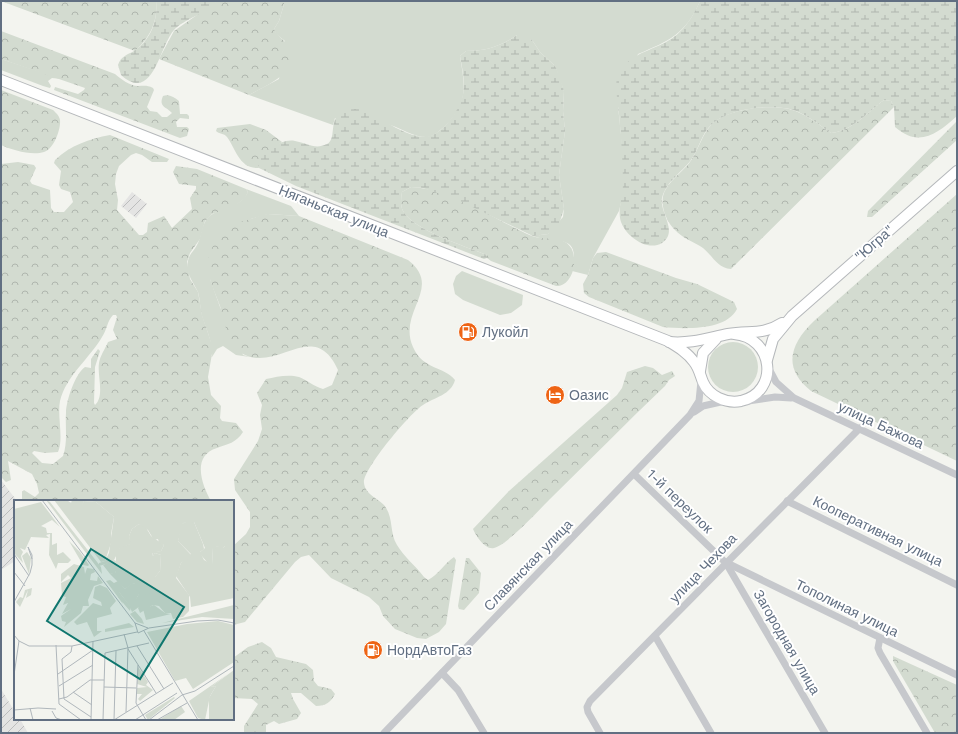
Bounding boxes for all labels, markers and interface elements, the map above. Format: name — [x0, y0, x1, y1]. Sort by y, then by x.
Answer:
street label: Няганьская улица — [277, 182, 392, 240]
street label: "Югра" — [851, 222, 897, 264]
fuel station icon: Лукойл — [457, 321, 479, 343]
place label: Лукойл — [482, 324, 528, 340]
hotel icon: Оазис — [544, 384, 566, 406]
place label: Оазис — [569, 387, 609, 403]
street label: улица Бажова — [836, 398, 926, 452]
street label: 1-й переулок — [644, 466, 717, 537]
street label: Кооперативная улица — [811, 493, 946, 569]
inset map — [14, 500, 234, 720]
street label: Славянская улица — [480, 516, 576, 614]
street label: улица Чехова — [666, 530, 740, 606]
street label: Тополиная улица — [793, 576, 901, 640]
street label: Загородная улица — [750, 587, 824, 698]
fuel station icon: НордАвтоГаз — [362, 639, 384, 661]
place label: НордАвтоГаз — [387, 642, 472, 658]

